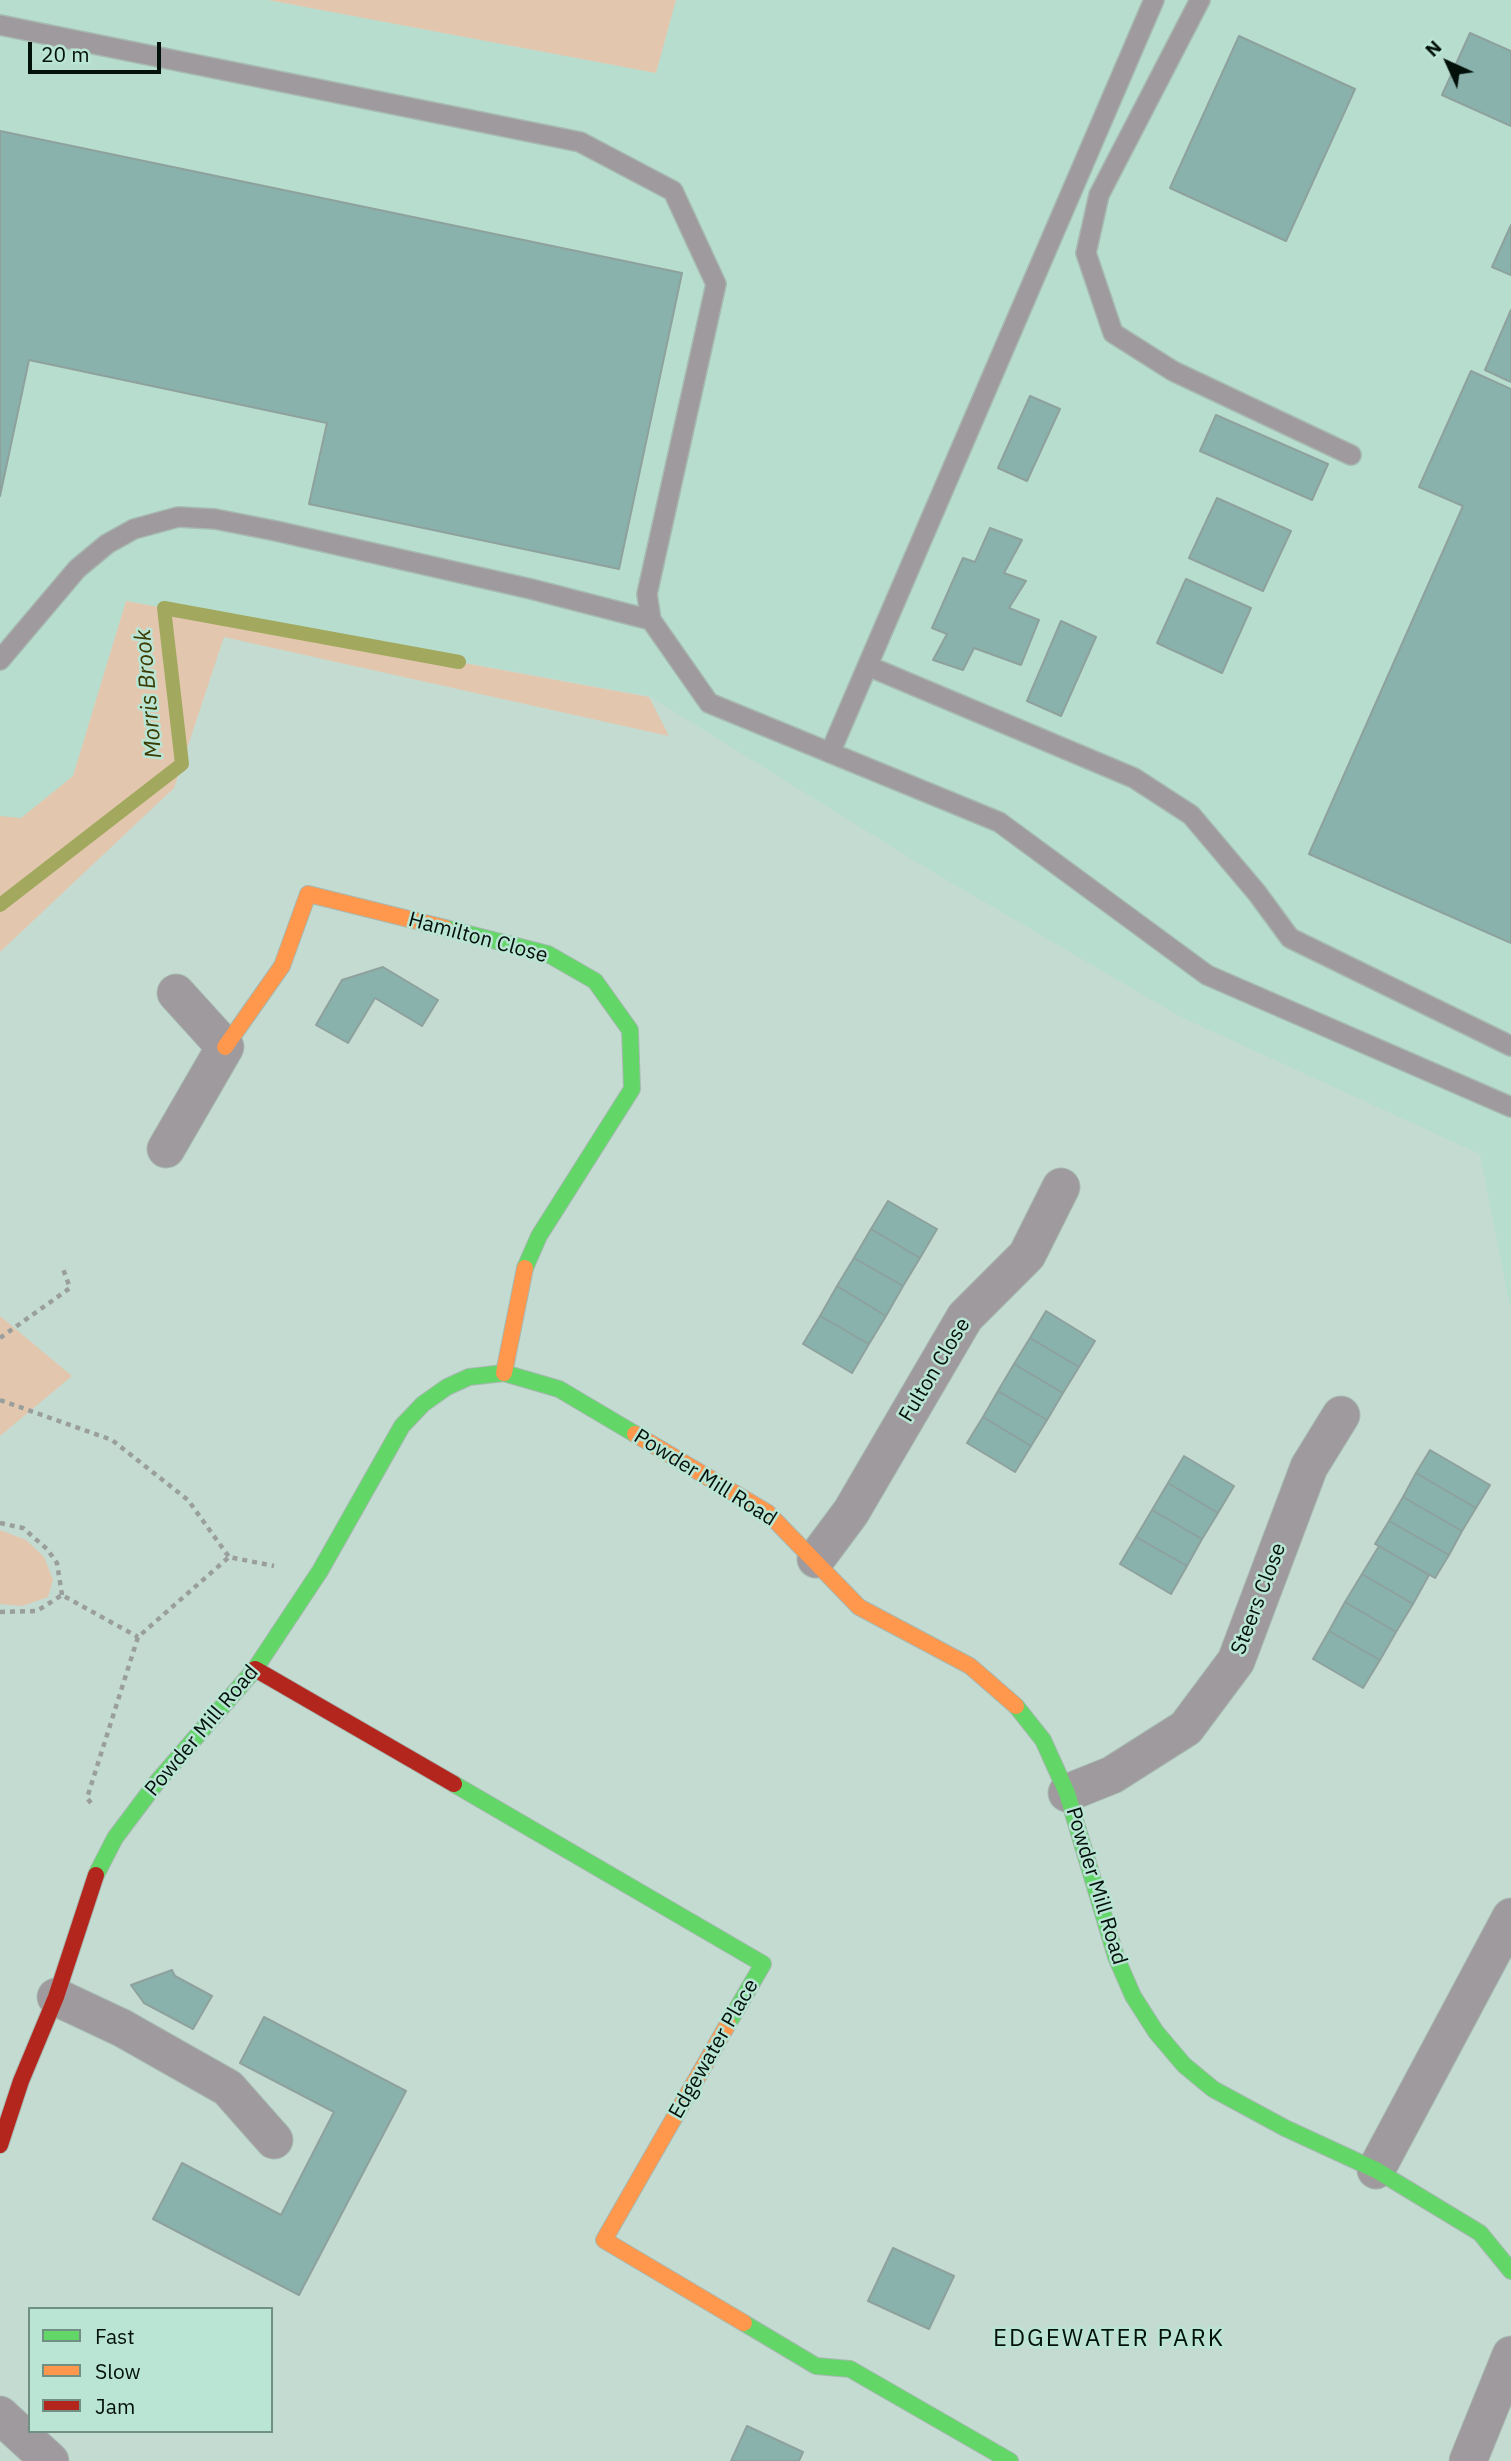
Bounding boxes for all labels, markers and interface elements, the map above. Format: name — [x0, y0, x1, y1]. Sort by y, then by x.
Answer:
scale bar — [32, 28, 164, 72]
north arrow — [1413, 28, 1483, 98]
text: N — [1420, 35, 1446, 62]
text: 20 m — [41, 40, 90, 68]
water label: Morris Brook — [130, 628, 168, 760]
street label: Hamilton Close — [405, 907, 551, 969]
street label: Fulton Close — [894, 1313, 976, 1427]
street label: Powder Mill Road — [629, 1424, 781, 1532]
street label: Steers Close — [1226, 1540, 1292, 1658]
street label: Powder Mill Road — [140, 1660, 264, 1802]
street label: Powder Mill Road — [1060, 1804, 1132, 1968]
street label: Edgewater Place — [664, 1975, 764, 2123]
legend — [28, 2307, 273, 2433]
text: Fast — [95, 2322, 135, 2350]
district label: EDGEWATER PARK — [995, 2325, 1223, 2353]
text: Slow — [95, 2357, 141, 2385]
text: Jam — [95, 2392, 135, 2420]

